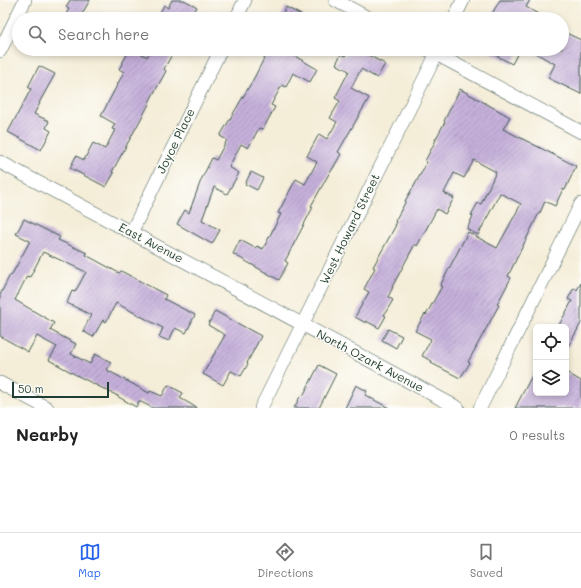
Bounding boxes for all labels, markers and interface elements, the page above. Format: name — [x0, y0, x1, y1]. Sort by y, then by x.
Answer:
search box — [12, 12, 569, 56]
icon: search — [26, 23, 48, 45]
text: Search here — [58, 24, 149, 44]
street label: Joyce Place — [152, 105, 198, 176]
street label: West Howard Street — [315, 171, 383, 286]
street label: East Avenue — [116, 218, 186, 266]
map controls — [533, 324, 569, 396]
button: locate — [533, 324, 569, 360]
street label: North Ozark Avenue — [314, 325, 427, 395]
button: layers — [533, 360, 569, 396]
scale bar — [12, 380, 109, 399]
text: 50 m — [18, 381, 44, 396]
text: Nearby — [16, 423, 78, 445]
text: 0 results — [510, 426, 565, 443]
tab: Map — [78, 541, 101, 580]
tab: Directions — [257, 541, 313, 580]
tab: Saved — [470, 541, 503, 580]

